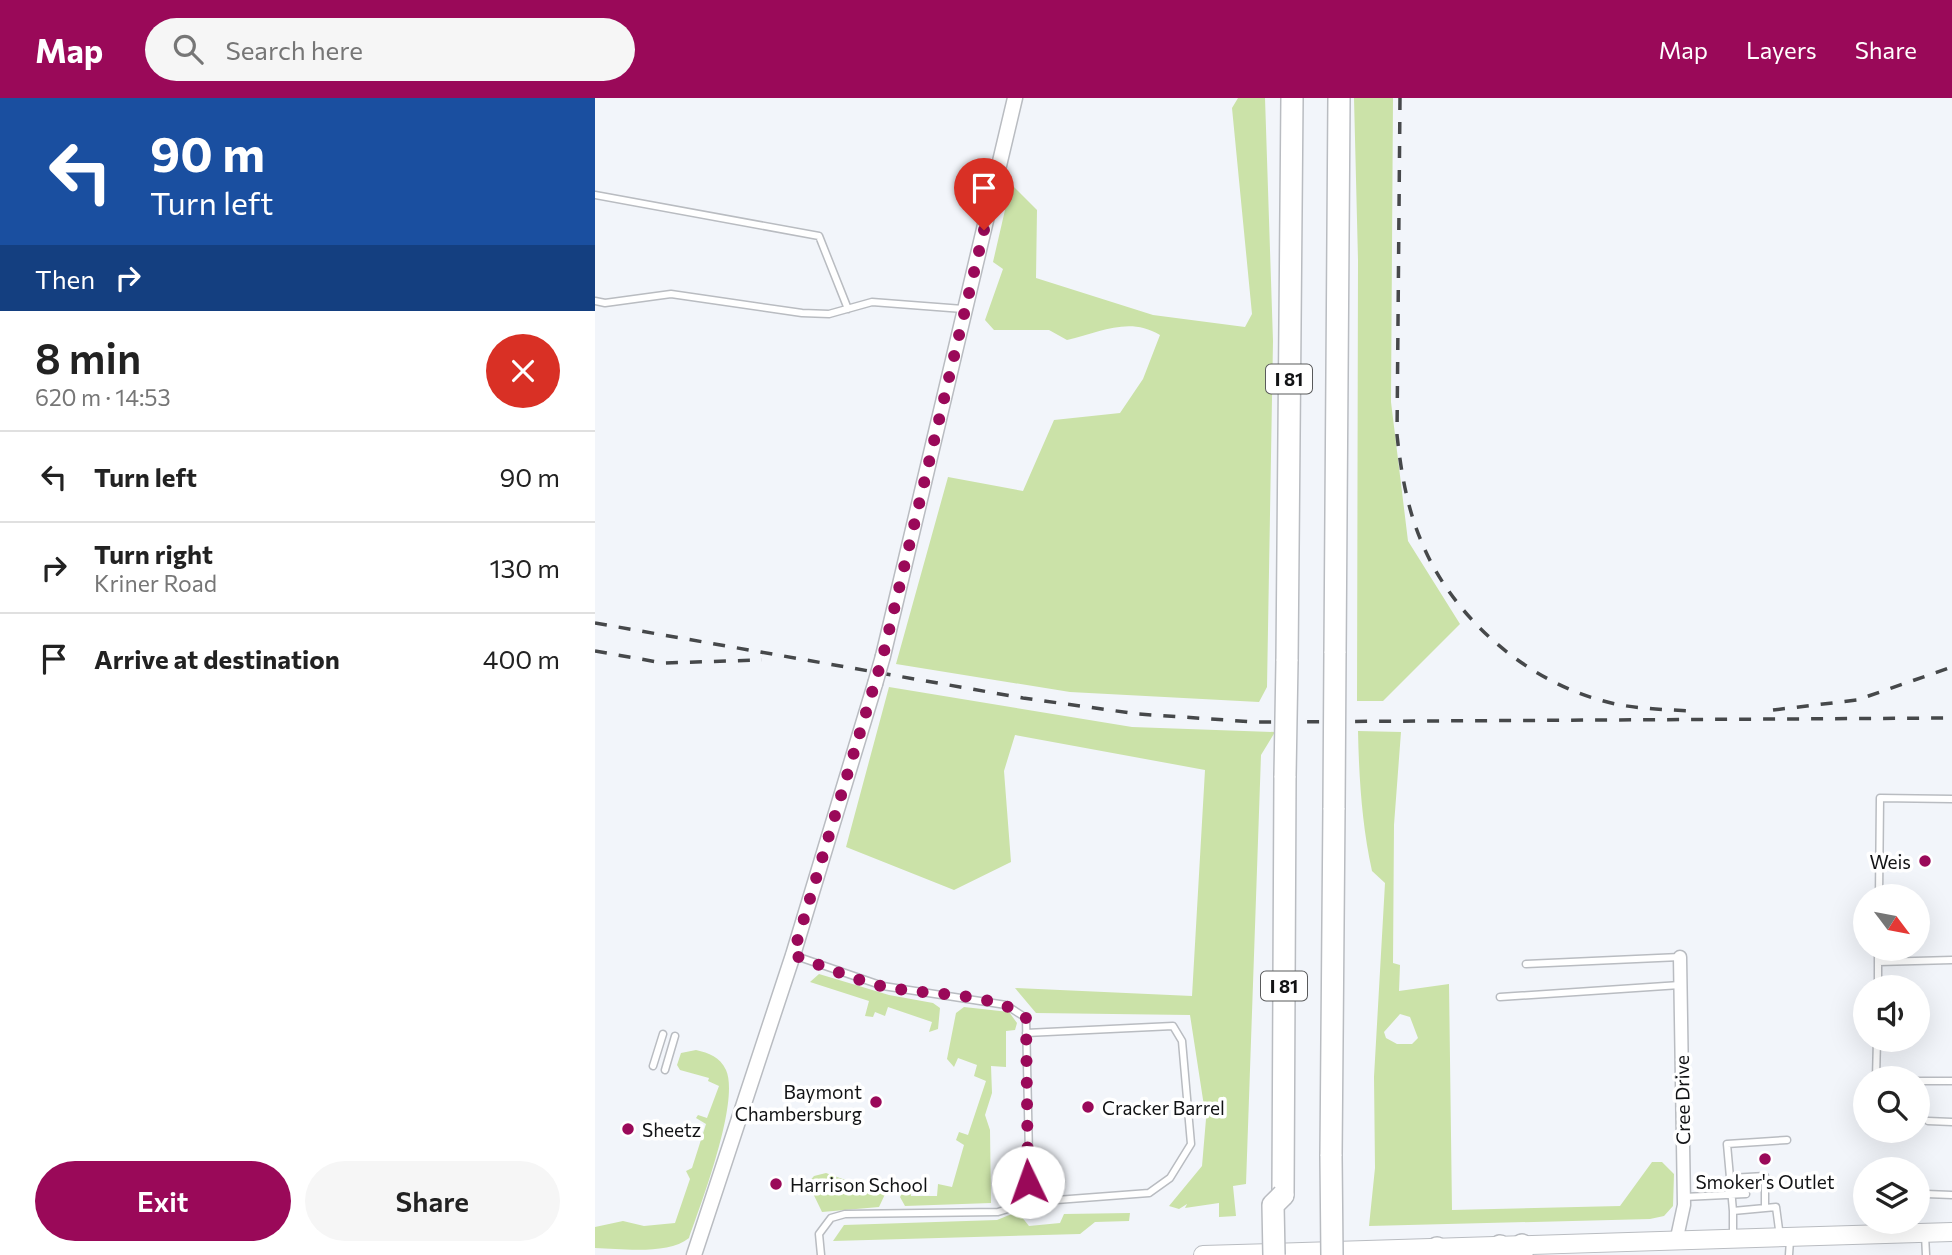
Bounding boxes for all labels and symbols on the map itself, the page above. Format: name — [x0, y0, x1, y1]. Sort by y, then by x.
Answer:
pin — [954, 158, 1014, 230]
road number: I 81 — [1266, 365, 1312, 394]
place label: Weis — [1869, 850, 1911, 873]
marker: Weis — [1917, 853, 1933, 869]
north arrow — [1853, 884, 1930, 961]
road number: I 81 — [1261, 972, 1307, 1001]
street label: Cree Drive — [1670, 1055, 1694, 1145]
place label: Baymont Chambersburg — [735, 1080, 862, 1125]
marker: Baymont Chambersburg — [868, 1094, 884, 1110]
place label: Cracker Barrel — [1102, 1096, 1225, 1119]
marker: Cracker Barrel — [1080, 1099, 1096, 1115]
place label: Sheetz — [642, 1118, 701, 1141]
marker: Sheetz — [620, 1121, 636, 1137]
position arrow — [991, 1145, 1065, 1219]
marker: Smoker's Outlet — [1757, 1151, 1773, 1167]
place label: Smoker's Outlet — [1695, 1170, 1835, 1193]
place label: Harrison School — [790, 1173, 928, 1196]
marker: Harrison School — [768, 1176, 784, 1192]

